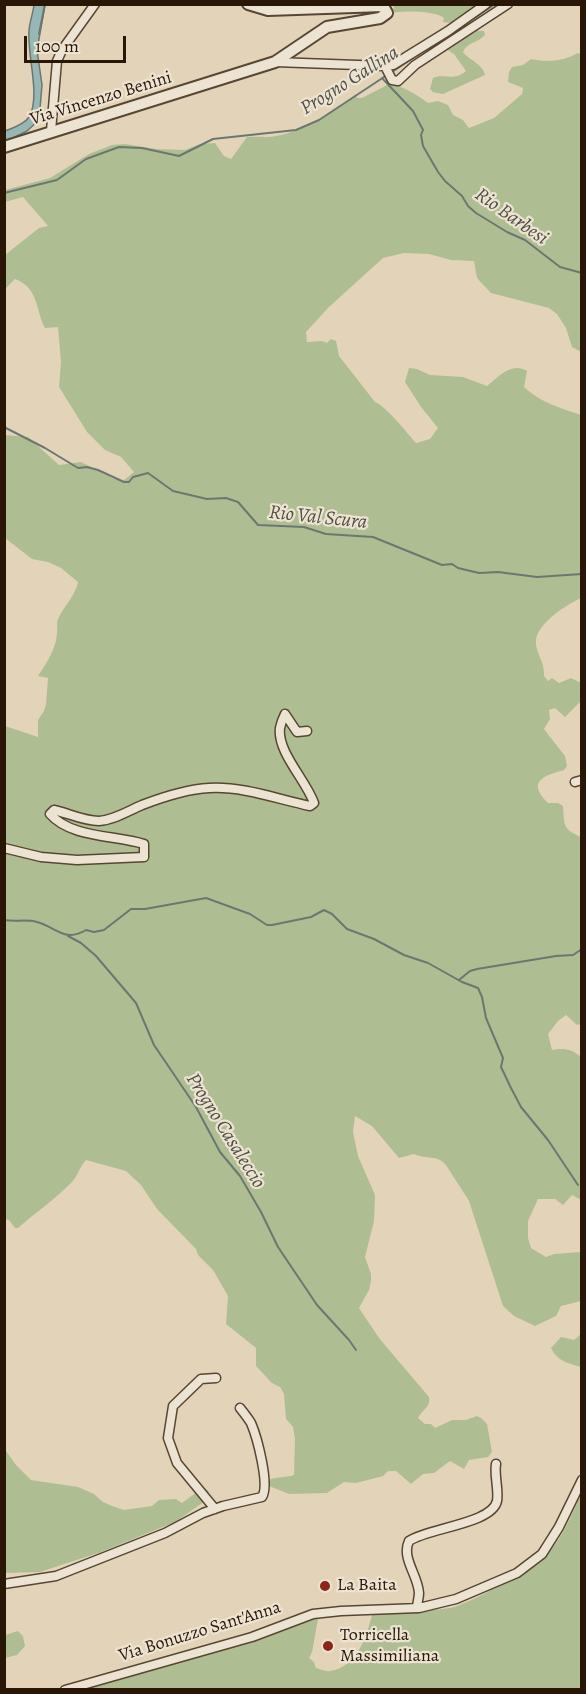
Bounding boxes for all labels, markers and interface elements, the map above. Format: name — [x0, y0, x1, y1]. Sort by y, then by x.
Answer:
scale bar — [27, 24, 129, 62]
text: 100 m — [35, 34, 79, 58]
water label: Progno Gallina — [296, 41, 404, 121]
street label: Via Vincenzo Benini — [28, 67, 174, 131]
water label: Rio Barbesi — [470, 183, 552, 251]
water label: Rio Val Scura — [268, 501, 368, 535]
water label: Progno Casaleccio — [180, 1069, 270, 1193]
place label: La Baita — [337, 1575, 397, 1597]
marker: La Baita — [318, 1579, 332, 1593]
street label: Via Bonuzzo Sant'Anna — [116, 1597, 284, 1667]
place label: Torricella Massimiliana — [340, 1625, 439, 1668]
marker: Torricella Massimiliana — [321, 1639, 335, 1653]

